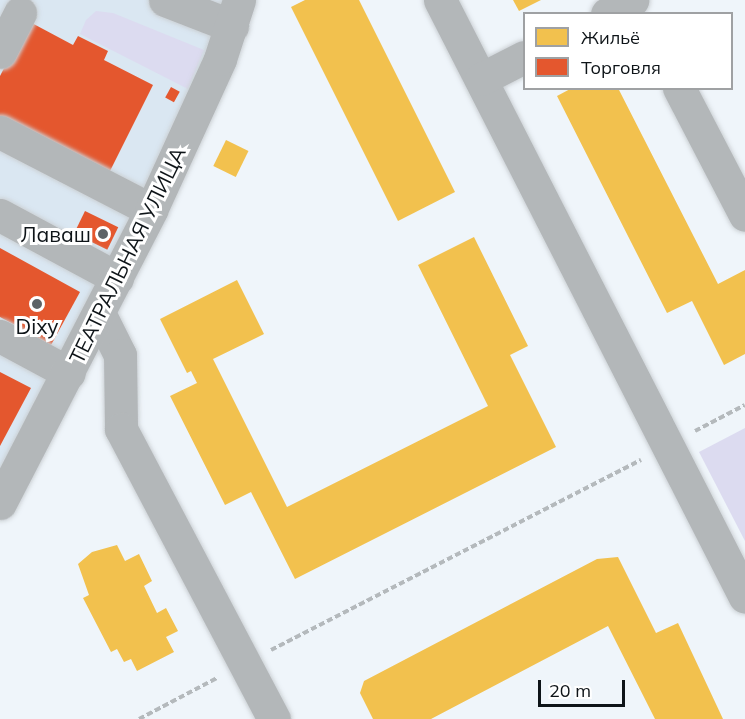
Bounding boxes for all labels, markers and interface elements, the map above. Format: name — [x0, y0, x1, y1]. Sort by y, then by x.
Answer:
legend — [523, 12, 733, 90]
text: Жильё — [581, 26, 640, 49]
text: Торговля — [581, 56, 661, 79]
street label: ТЕАТРАЛЬНАЯ УЛИЦА — [63, 142, 191, 368]
place label: Лаваш — [21, 221, 91, 247]
marker: Лаваш — [96, 227, 110, 241]
marker: Dixy — [30, 297, 44, 311]
place label: Dixy — [16, 313, 58, 339]
scale bar — [541, 668, 628, 706]
text: 20 m — [549, 679, 591, 702]

